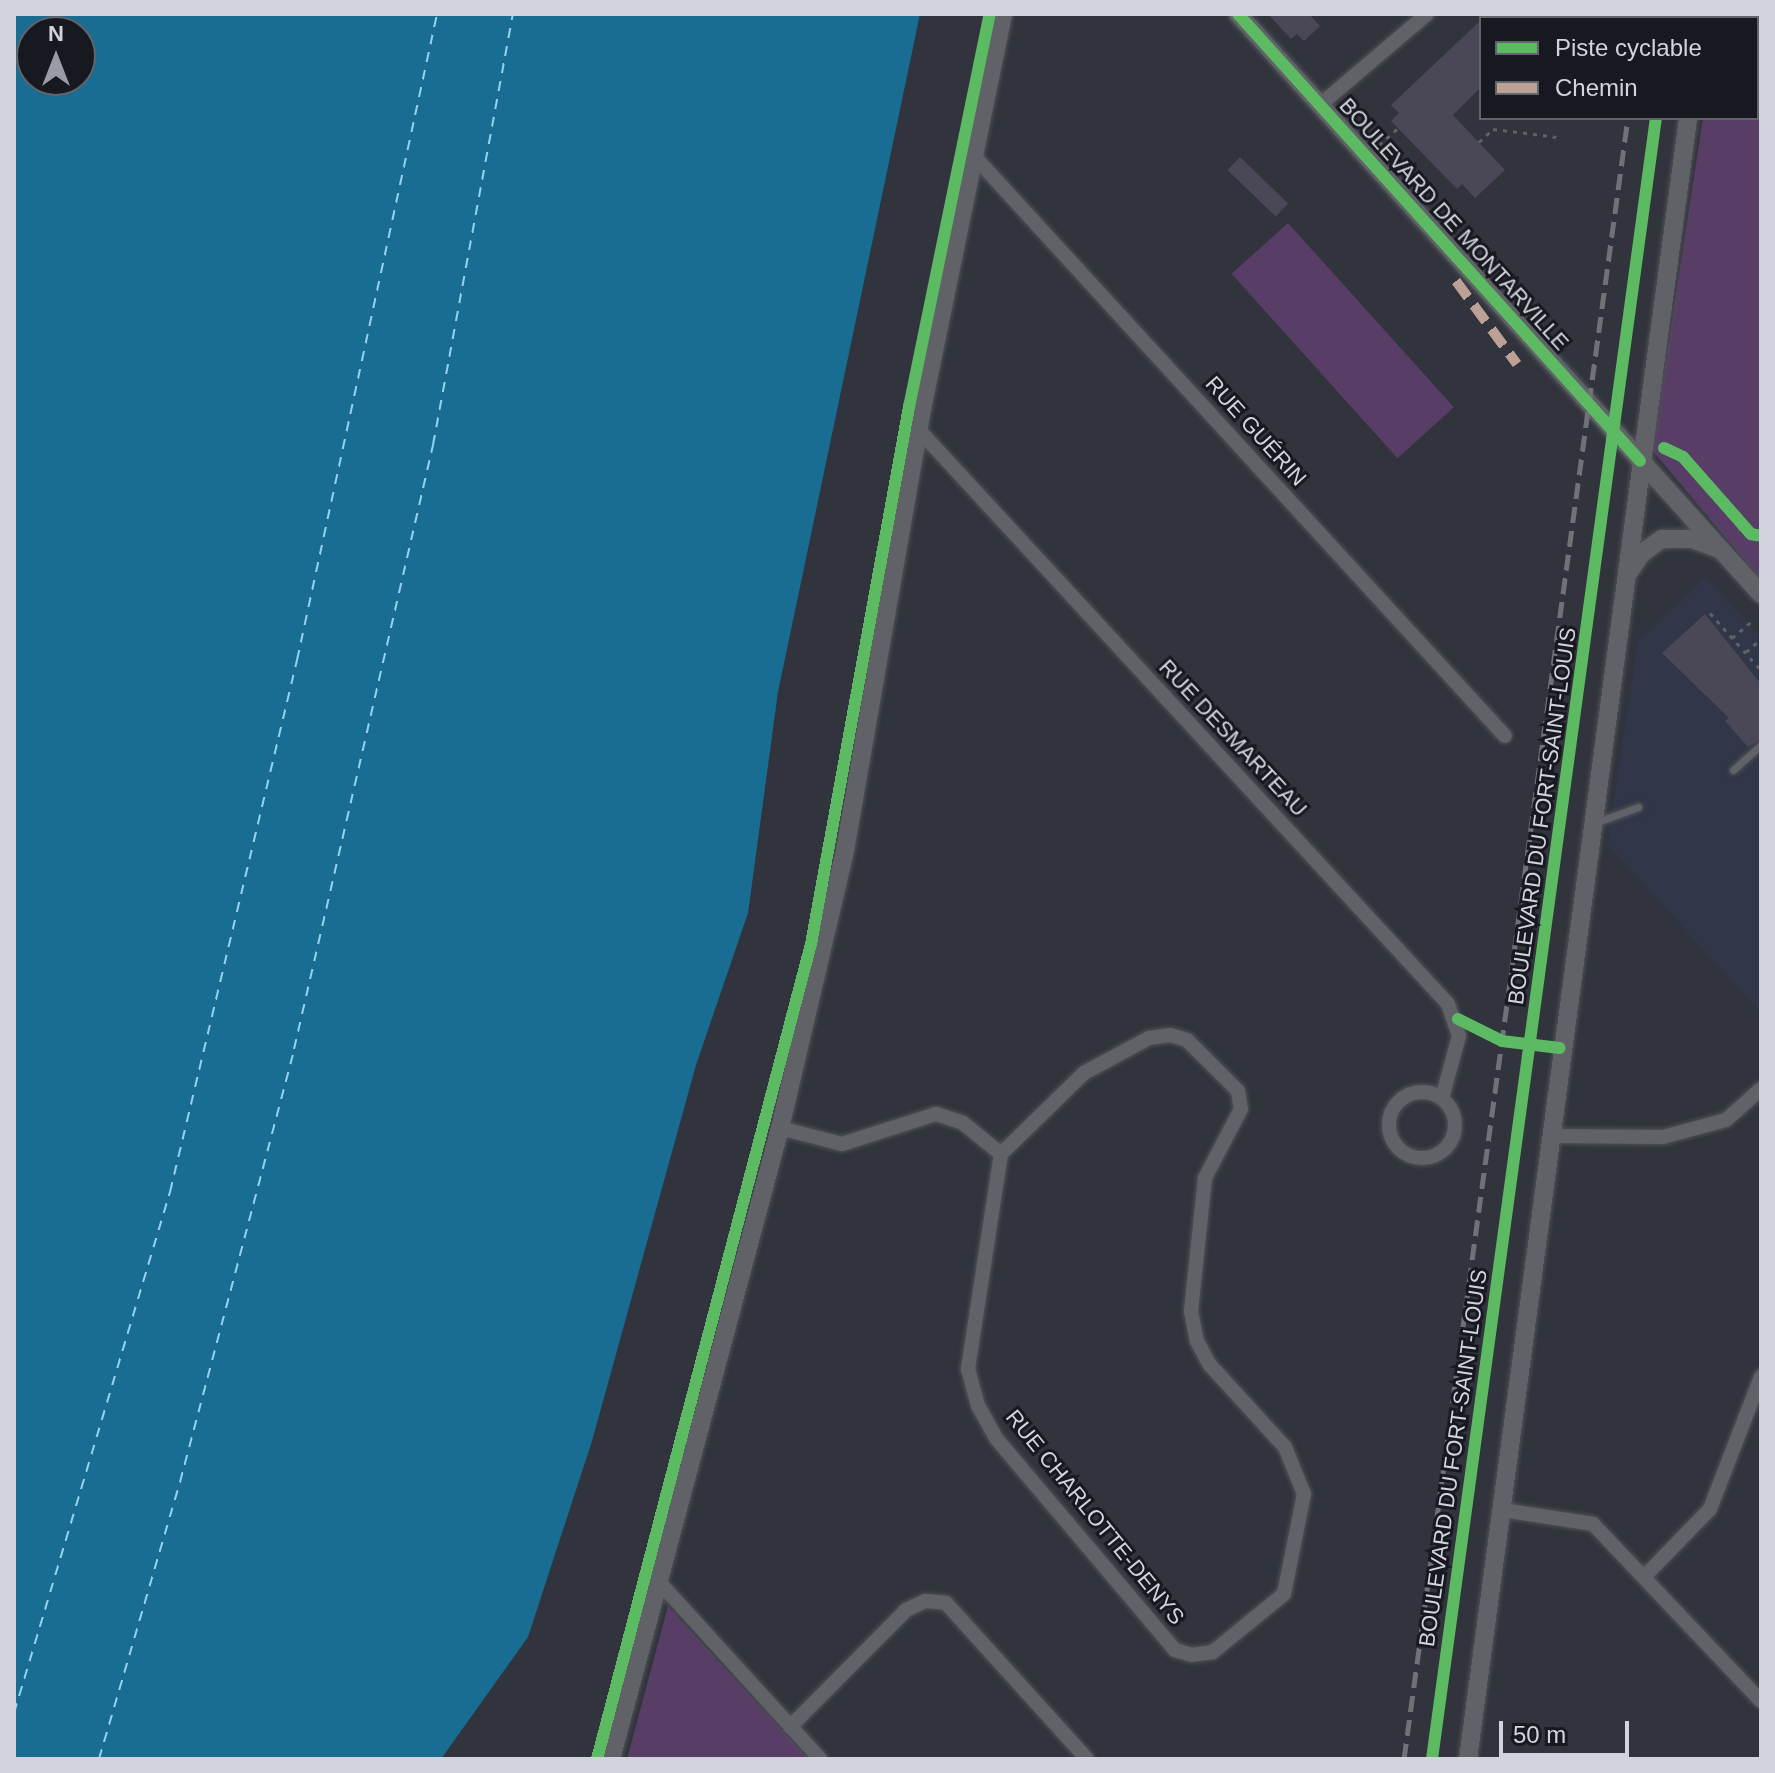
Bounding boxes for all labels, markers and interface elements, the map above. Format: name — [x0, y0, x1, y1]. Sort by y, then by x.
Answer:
north arrow — [16, 16, 96, 96]
legend — [1479, 16, 1759, 120]
text: N — [48, 21, 64, 46]
text: Piste cyclable — [1555, 34, 1702, 61]
text: Chemin — [1555, 74, 1638, 101]
street label: BOULEVARD DE MONTARVILLE — [1334, 93, 1574, 355]
street label: RUE GUÉRIN — [1200, 371, 1312, 491]
street label: BOULEVARD DU FORT-SAINT-LOUIS — [1502, 626, 1582, 1006]
street label: RUE DESMARTEAU — [1153, 654, 1313, 822]
street label: BOULEVARD DU FORT-SAINT-LOUIS — [1413, 1268, 1493, 1648]
street label: RUE CHARLOTTE-DENYS — [1000, 1404, 1190, 1630]
scale bar — [1503, 1705, 1633, 1755]
text: 50 m — [1513, 1721, 1566, 1748]

